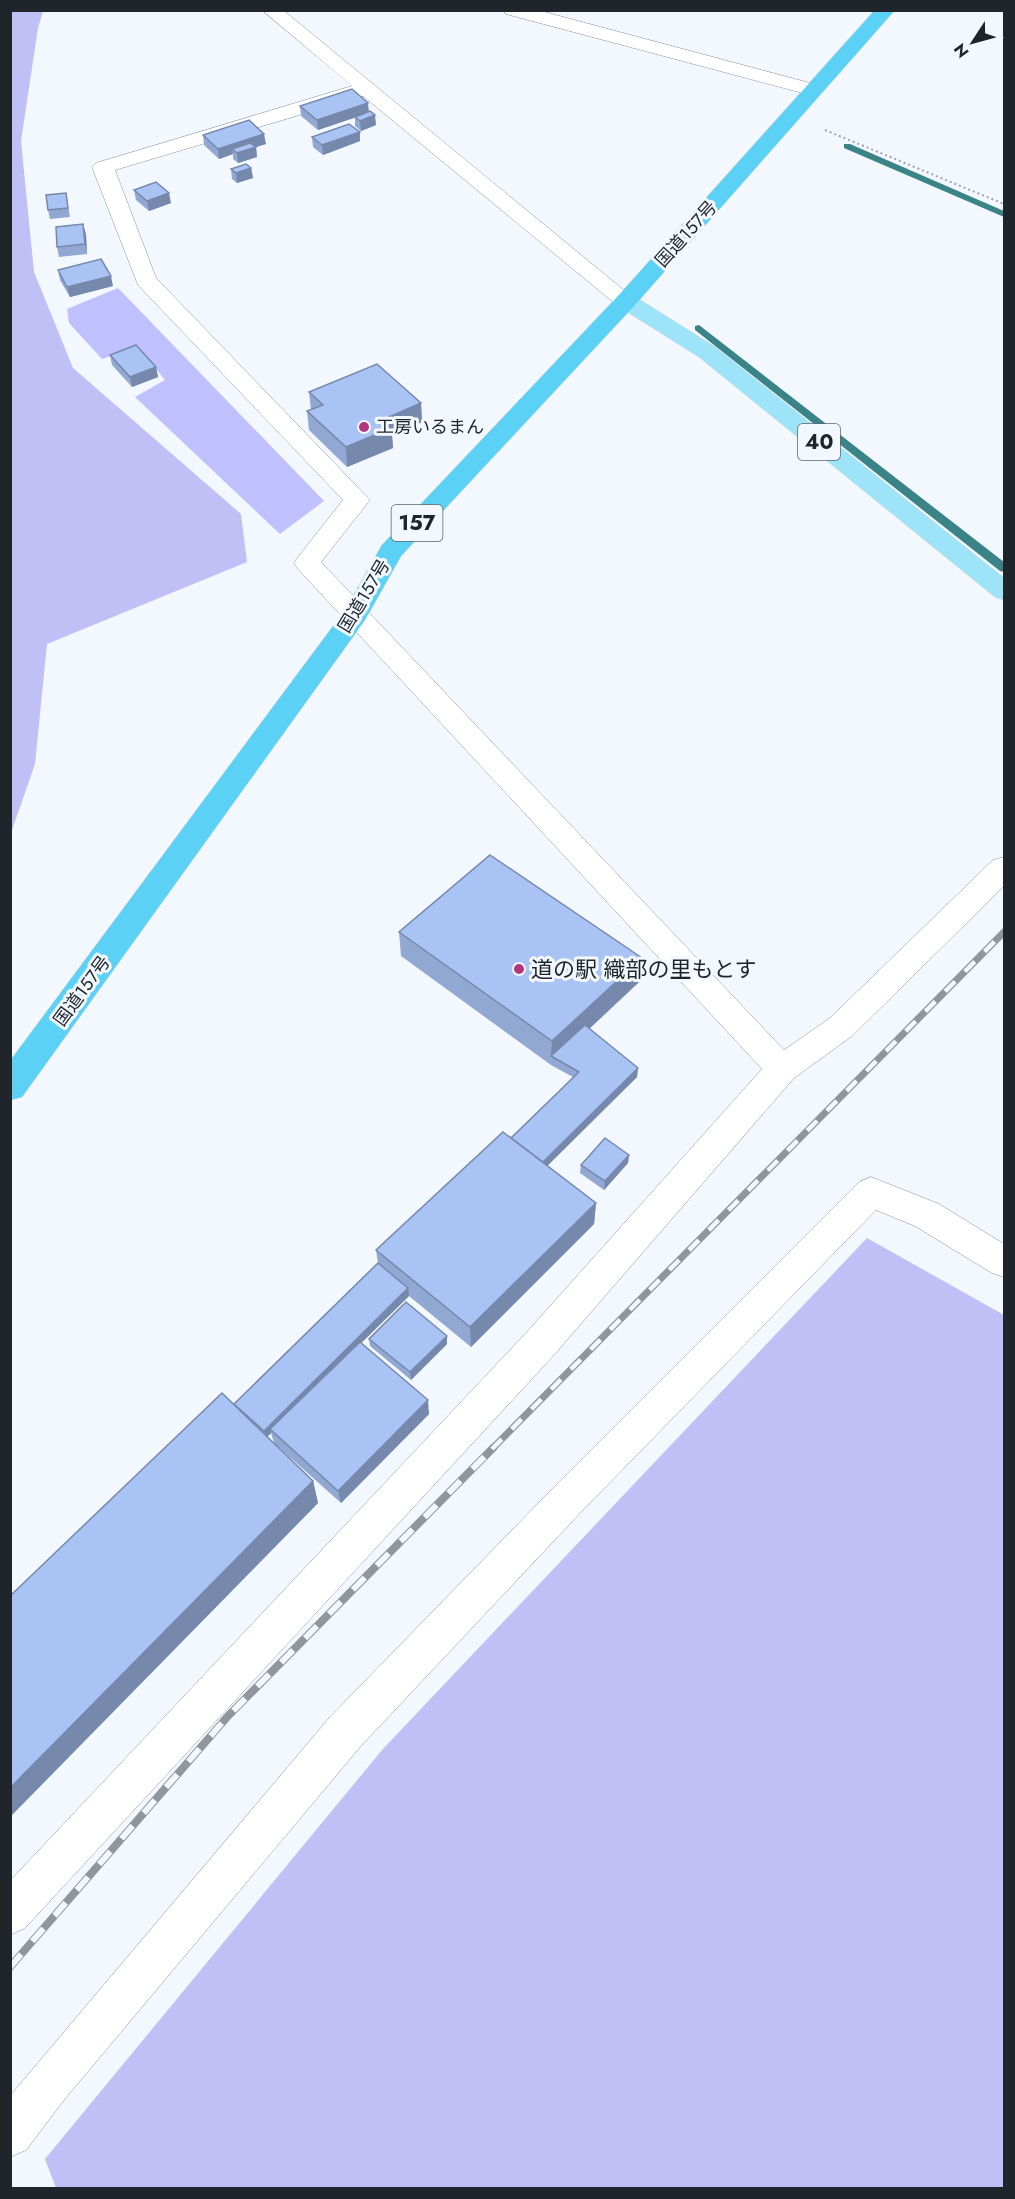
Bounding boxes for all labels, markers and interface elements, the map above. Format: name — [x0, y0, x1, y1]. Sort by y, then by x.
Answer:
north arrow — [943, 12, 1003, 72]
text: N — [948, 39, 974, 62]
street label: 国道157号 — [649, 195, 723, 273]
place label: 工房いるまん — [376, 414, 484, 440]
marker: 工房いるまん — [357, 420, 371, 434]
road number: 40 — [798, 424, 840, 460]
road number: 157 — [392, 505, 442, 541]
street label: 国道157号 — [332, 554, 396, 638]
street label: 国道157号 — [47, 950, 117, 1032]
place label: 道の駅 織部の里もとす — [531, 953, 757, 985]
marker: 道の駅 織部の里もとす — [512, 962, 526, 976]

